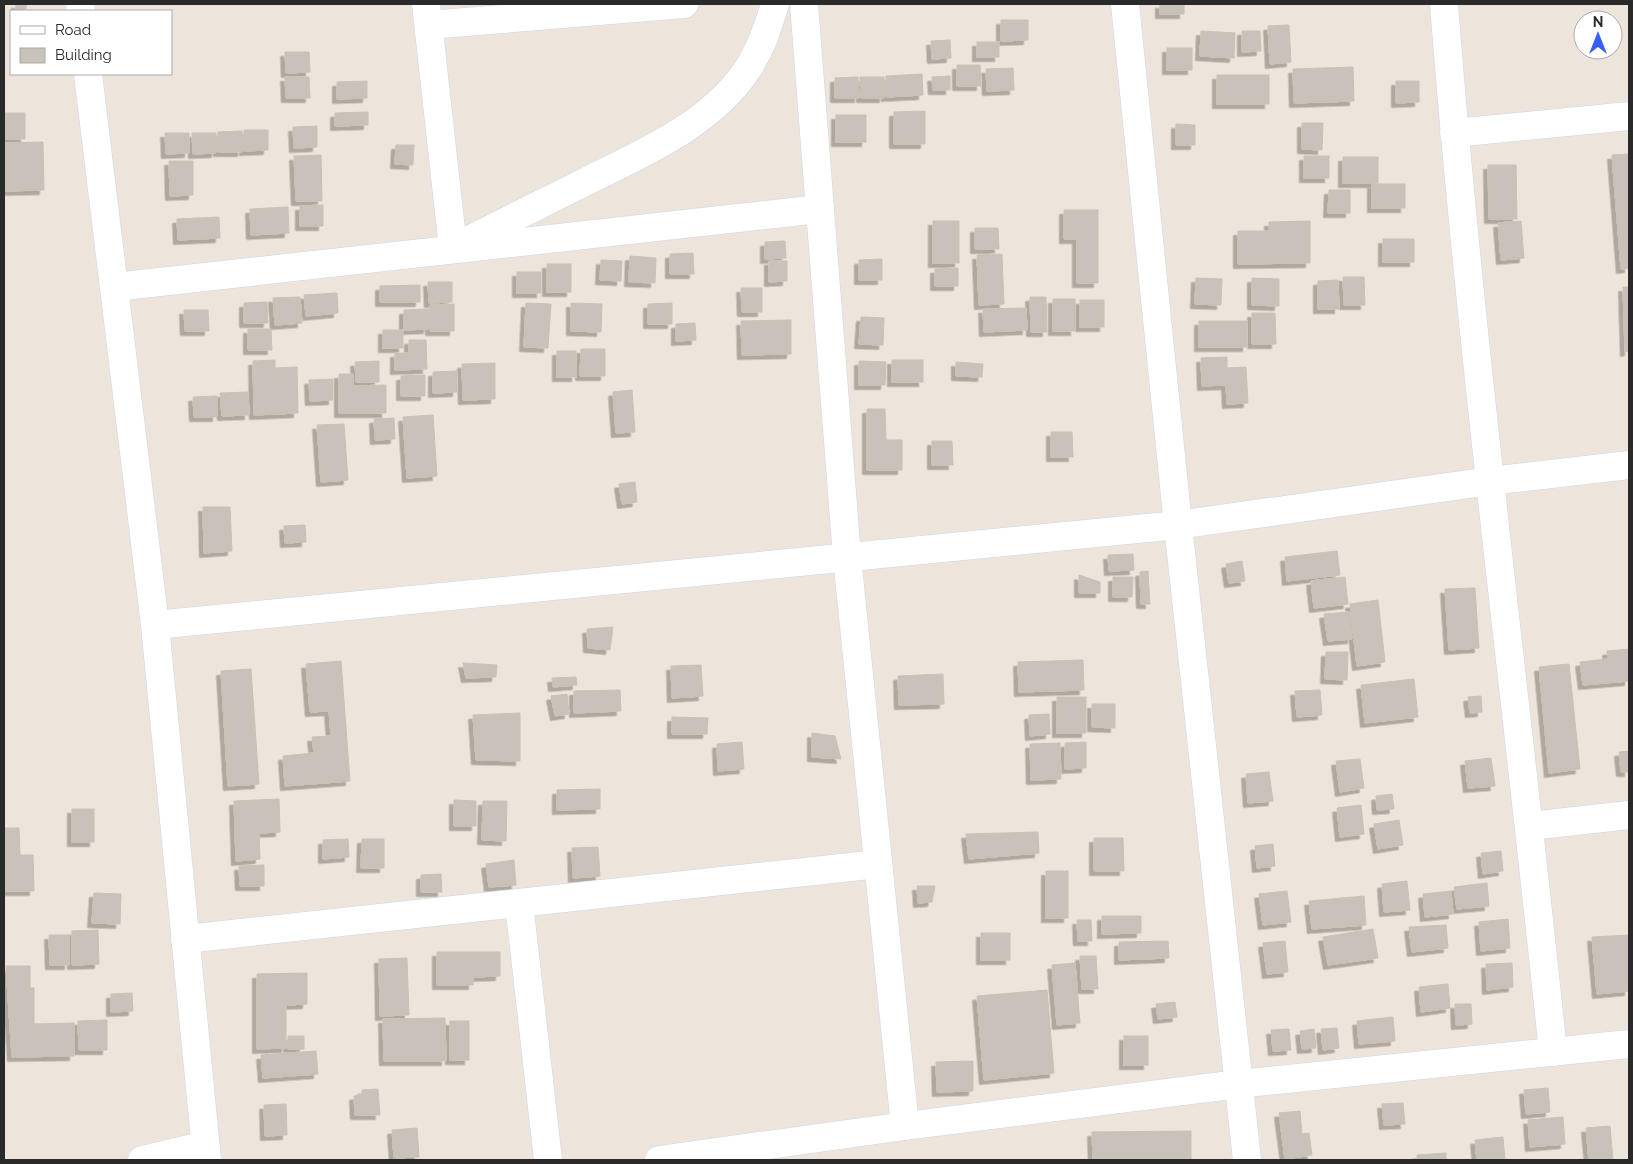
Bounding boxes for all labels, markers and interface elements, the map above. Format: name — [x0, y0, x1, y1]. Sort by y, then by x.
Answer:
legend — [10, 10, 172, 75]
north arrow — [1573, 10, 1623, 60]
text: N — [1593, 14, 1603, 30]
text: Road — [55, 21, 91, 39]
text: Building — [55, 46, 112, 64]

